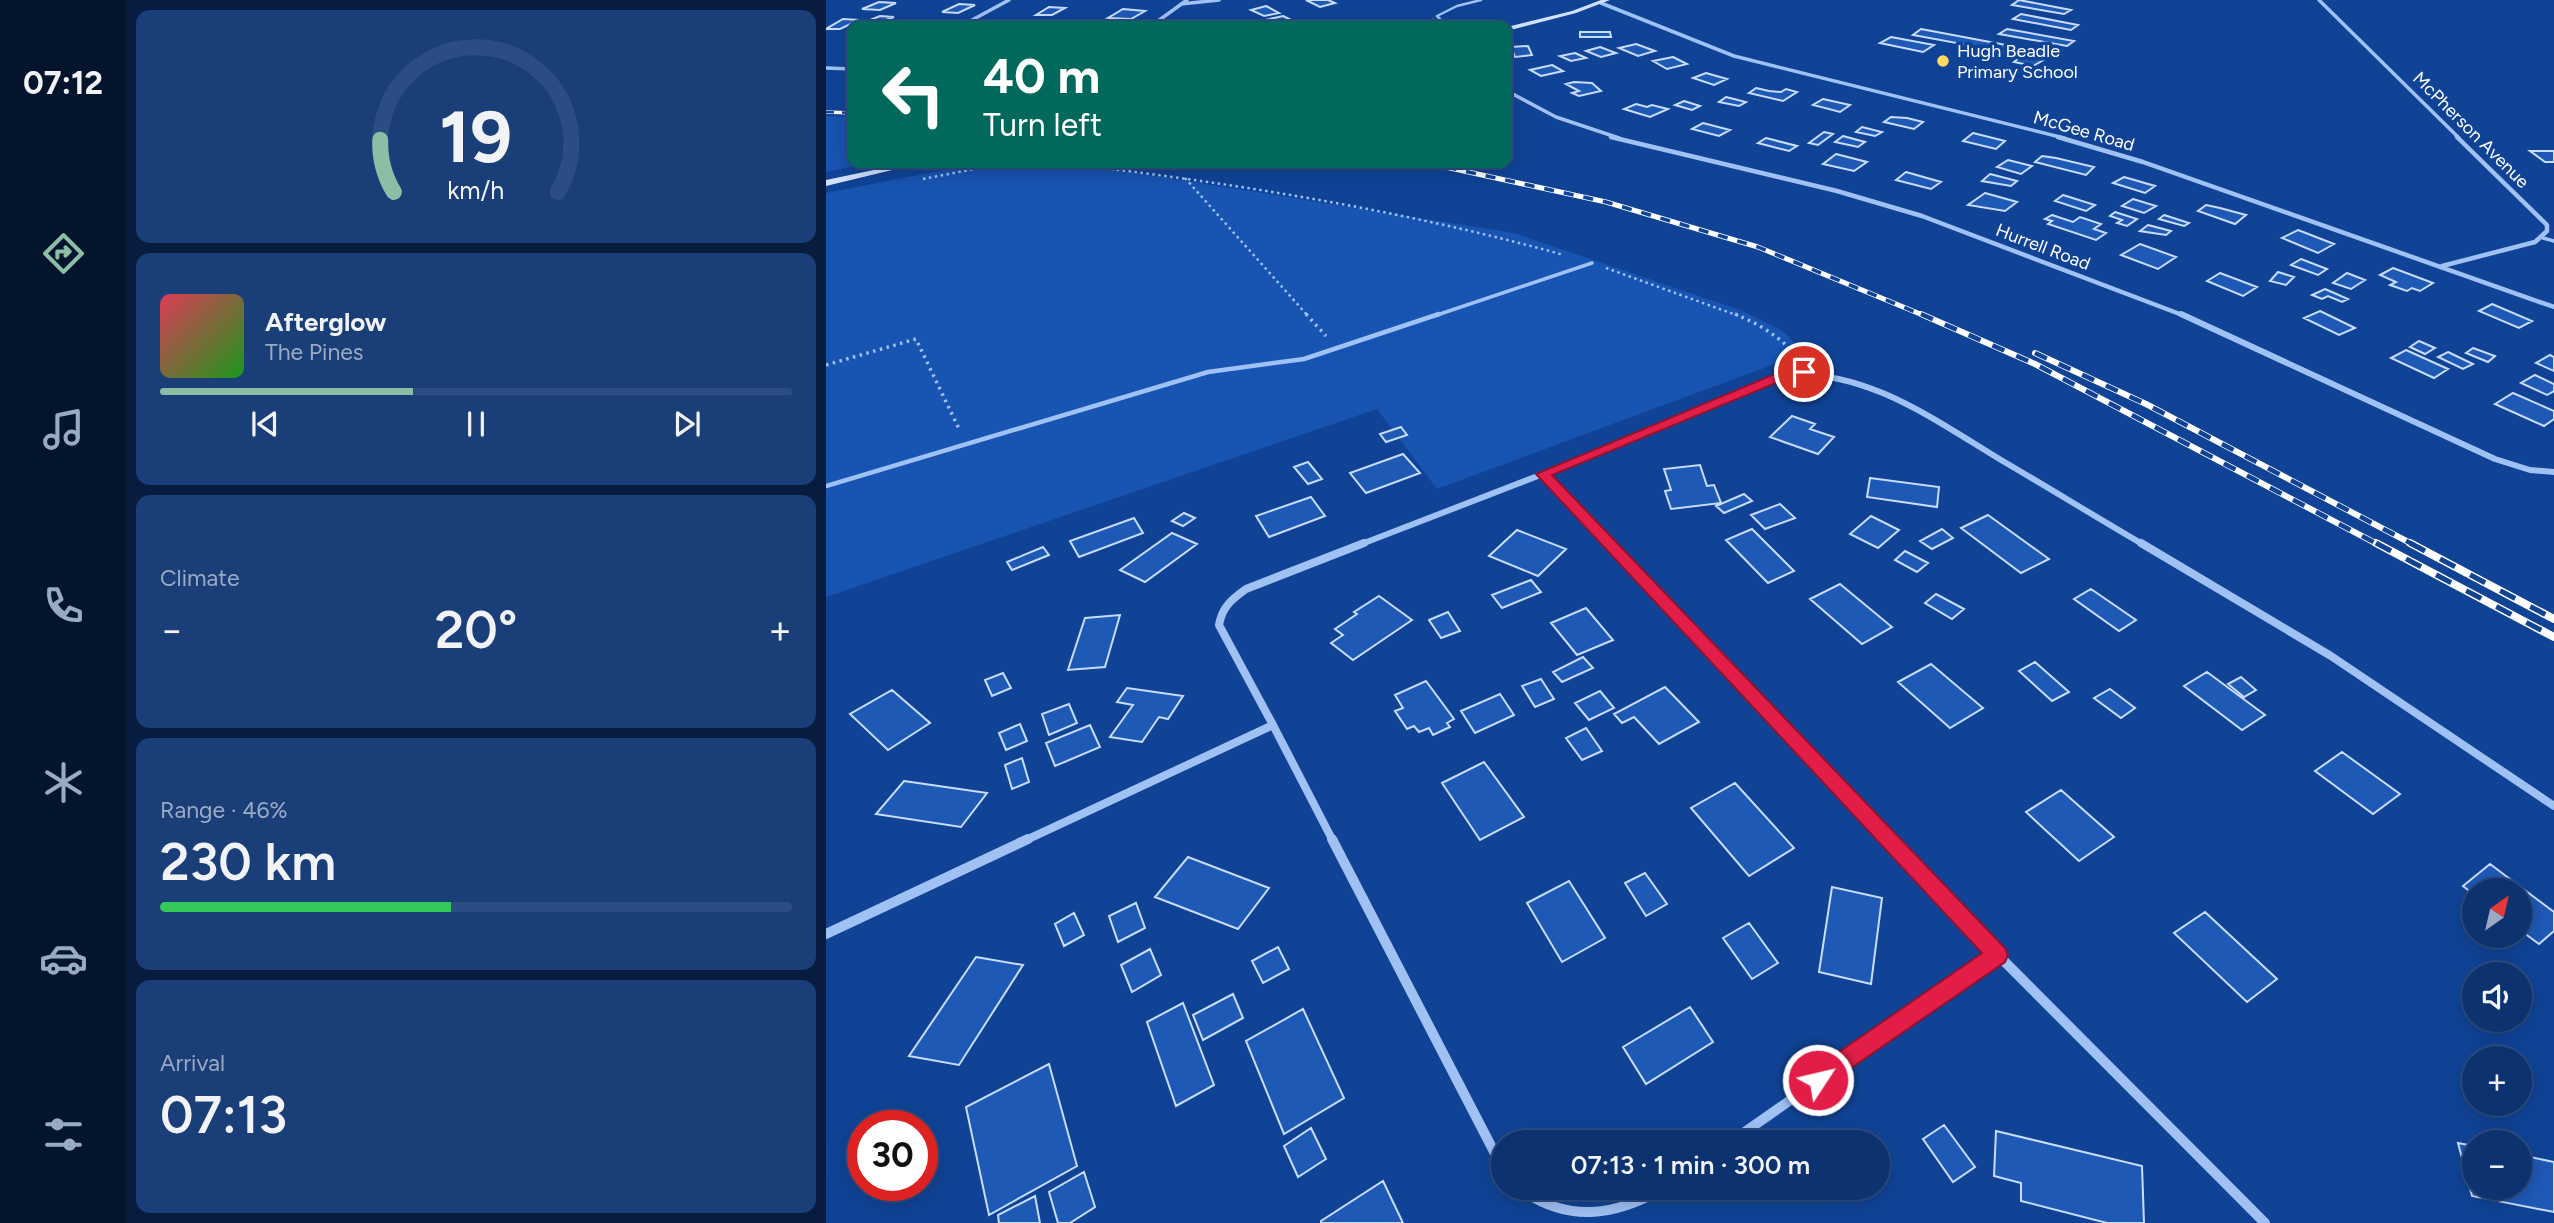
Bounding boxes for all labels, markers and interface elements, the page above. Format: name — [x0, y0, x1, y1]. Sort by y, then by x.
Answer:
place label: Hugh Beadle Primary School — [1957, 40, 2078, 83]
text: 40 m — [983, 46, 1100, 105]
icon: left — [868, 49, 959, 140]
marker: Hugh Beadle Primary School — [1935, 53, 1951, 69]
text: 07:12 — [23, 64, 103, 102]
street label: McPherson Avenue — [2408, 67, 2534, 193]
text: 19 — [440, 94, 512, 181]
text: Turn left — [983, 106, 1102, 144]
street label: McGee Road — [2031, 106, 2137, 156]
text: km/h — [447, 175, 505, 205]
street label: Hurrell Road — [1993, 219, 2093, 275]
icon: directions — [39, 229, 88, 278]
text: Afterglow — [265, 306, 387, 338]
text: The Pines — [265, 338, 364, 366]
pin — [1774, 342, 1834, 402]
icon: arrive — [1785, 353, 1823, 391]
icon: music — [39, 405, 88, 454]
icon: previous — [246, 405, 284, 443]
icon: pause — [457, 405, 495, 443]
icon: next — [668, 405, 706, 443]
text: Climate — [160, 564, 239, 592]
icon: phone — [39, 581, 88, 630]
text: 20° — [435, 599, 517, 661]
text: − — [160, 607, 184, 653]
text: + — [768, 607, 792, 653]
icon: climate — [39, 758, 88, 807]
text: Range · 46% — [160, 796, 288, 824]
text: 230 km — [160, 831, 336, 893]
north arrow — [2462, 878, 2532, 948]
map controls — [2462, 878, 2532, 1200]
icon: car — [39, 934, 88, 983]
button: sound — [2462, 962, 2532, 1032]
position arrow — [1781, 1043, 1855, 1117]
button: + — [2462, 1046, 2532, 1116]
text: Arrival — [160, 1049, 225, 1077]
text: 07:13 — [160, 1084, 287, 1146]
icon: filters — [39, 1110, 88, 1159]
speed limit sign: 30 — [847, 1110, 938, 1201]
button: − — [2462, 1130, 2532, 1200]
text: 07:13 · 1 min · 300 m — [1571, 1149, 1810, 1181]

